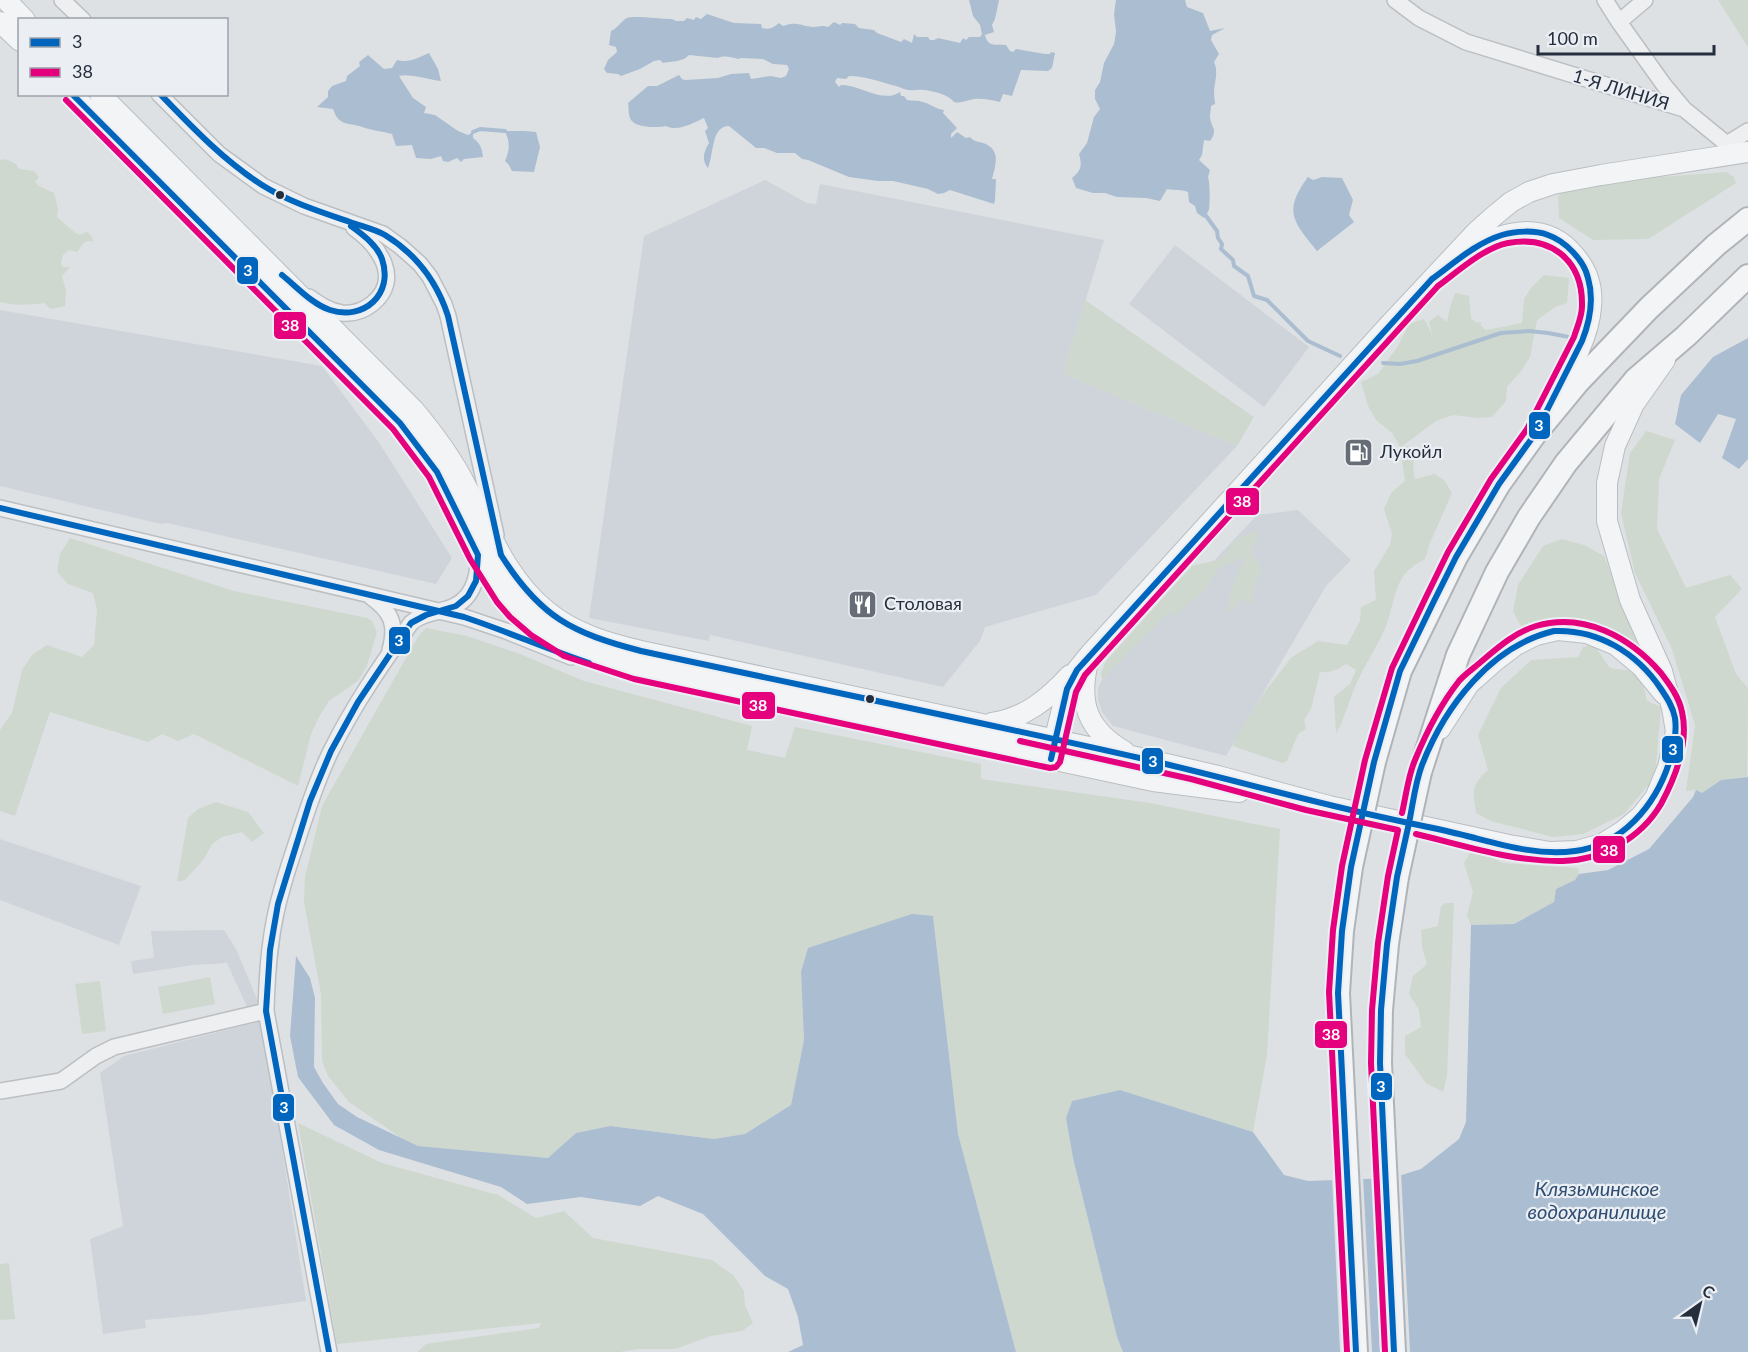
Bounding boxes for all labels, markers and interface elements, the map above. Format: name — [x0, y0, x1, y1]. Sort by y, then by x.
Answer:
legend — [18, 18, 228, 96]
scale bar — [1538, 18, 1714, 56]
text: 100 m — [1547, 27, 1598, 49]
text: 3 — [72, 30, 82, 52]
text: 38 — [72, 60, 93, 82]
street label: 1-Я ЛИНИЯ — [1570, 64, 1672, 114]
unlabelled marker — [274, 189, 286, 201]
line badge: 3 — [236, 256, 259, 285]
text: 3 — [243, 260, 253, 279]
line badge: 38 — [273, 311, 307, 340]
text: 38 — [281, 315, 299, 334]
line badge: 3 — [1528, 411, 1551, 440]
text: 3 — [1534, 415, 1544, 434]
fuel station icon: Лукойл — [1343, 436, 1375, 468]
place label: Лукойл — [1379, 440, 1442, 462]
line badge: 38 — [1225, 487, 1260, 516]
text: 38 — [1233, 491, 1251, 510]
restaurant icon: Столовая — [847, 588, 879, 620]
place label: Столовая — [884, 592, 962, 614]
line badge: 3 — [388, 626, 411, 655]
text: 3 — [394, 630, 404, 649]
line badge: 38 — [741, 691, 776, 720]
unlabelled marker — [864, 693, 876, 705]
text: 38 — [749, 695, 767, 714]
line badge: 3 — [1661, 735, 1684, 764]
text: 3 — [1668, 739, 1678, 758]
line badge: 3 — [1141, 747, 1164, 775]
text: 3 — [1148, 751, 1158, 770]
line badge: 38 — [1592, 835, 1626, 864]
text: 38 — [1600, 840, 1618, 859]
line badge: 38 — [1314, 1020, 1348, 1049]
text: 38 — [1322, 1024, 1340, 1043]
line badge: 3 — [1370, 1072, 1393, 1101]
text: 3 — [1376, 1076, 1386, 1095]
line badge: 3 — [272, 1093, 295, 1122]
text: 3 — [279, 1097, 289, 1116]
water label: Клязьминское водохранилище — [1528, 1176, 1666, 1223]
north arrow — [1670, 1274, 1730, 1334]
text: С — [1699, 1280, 1719, 1302]

